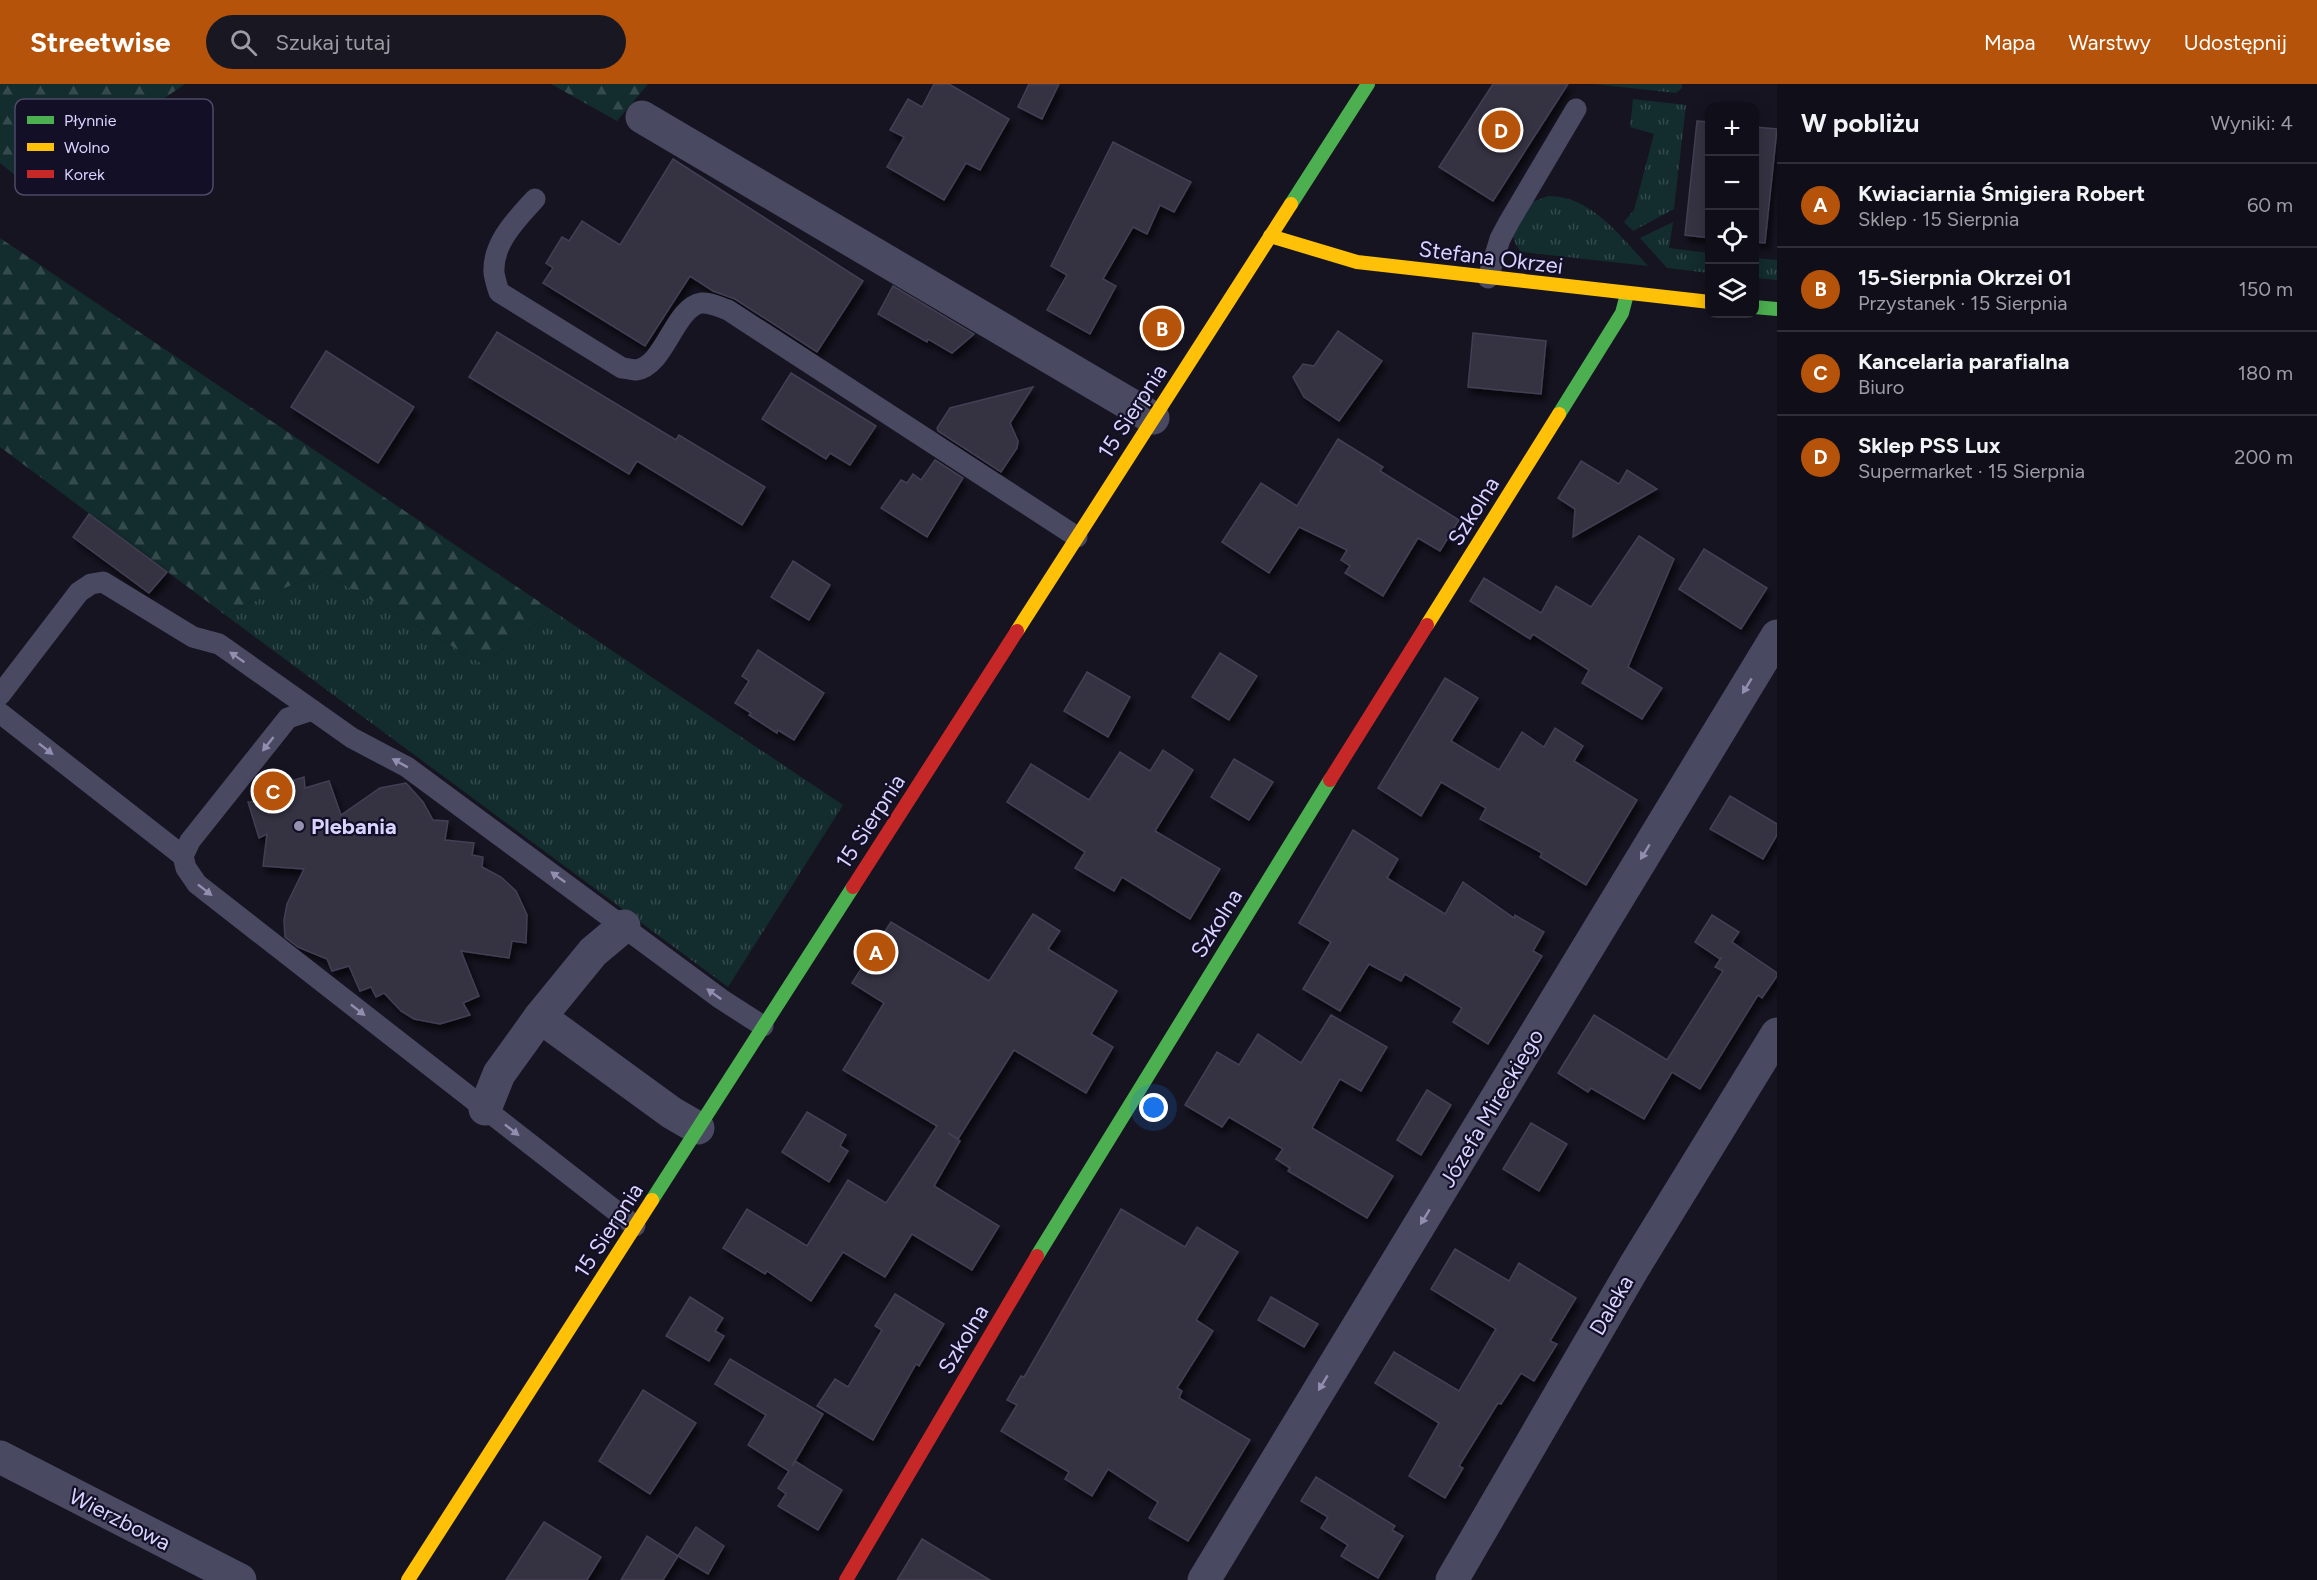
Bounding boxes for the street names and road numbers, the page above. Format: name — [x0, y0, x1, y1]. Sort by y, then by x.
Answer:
street label: Stefana Okrzei — [1417, 235, 1565, 280]
street label: 15 Sierpnia — [1092, 359, 1173, 463]
street label: Szkolna — [1442, 472, 1505, 551]
street label: 15 Sierpnia — [830, 769, 911, 873]
street label: Szkolna — [1185, 884, 1248, 963]
street label: Józefa Mireckiego — [1433, 1024, 1549, 1192]
street label: 15 Sierpnia — [568, 1178, 649, 1282]
street label: Daleka — [1584, 1270, 1639, 1340]
street label: Szkolna — [932, 1300, 995, 1379]
street label: Wierzbowa — [65, 1482, 175, 1556]

